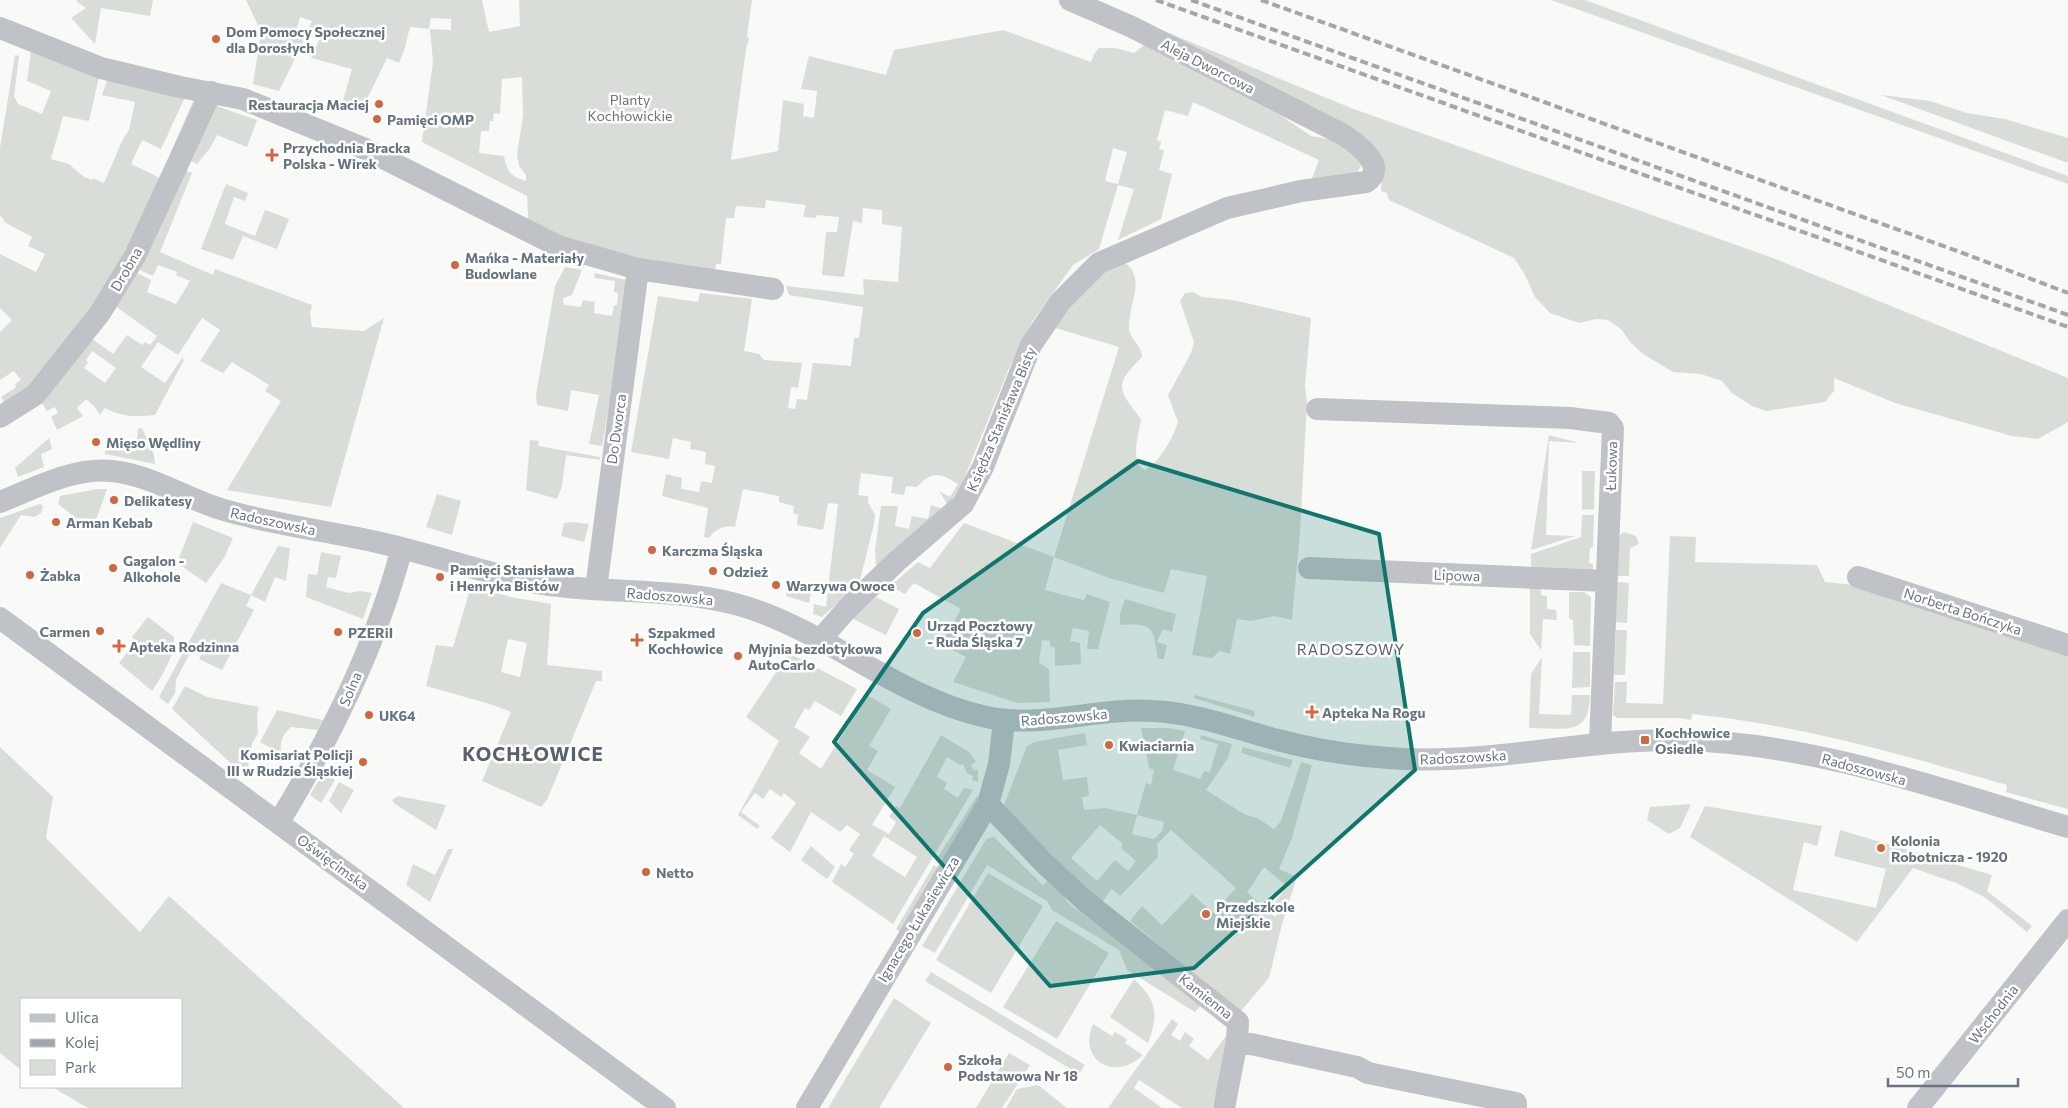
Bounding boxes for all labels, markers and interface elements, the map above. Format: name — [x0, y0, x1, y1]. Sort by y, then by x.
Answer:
place label: Dom Pomocy Społecznej dla Dorosłych — [226, 23, 385, 56]
marker: Dom Pomocy Społecznej dla Dorosłych — [210, 33, 222, 45]
street label: Aleja Dworcowa — [1158, 35, 1258, 97]
park label: Planty Kochłowickie — [588, 91, 672, 124]
place label: Restauracja Maciej — [248, 96, 369, 113]
marker: Restauracja Maciej — [373, 98, 385, 110]
place label: Pamięci OMP — [387, 111, 474, 128]
marker: Pamięci OMP — [371, 113, 383, 125]
place label: Przychodnia Bracka Polska - Wirek — [283, 139, 410, 172]
marker: Przychodnia Bracka Polska - Wirek — [265, 148, 279, 162]
street label: Drobna — [107, 244, 145, 294]
place label: Mańka - Materiały Budowlane — [465, 249, 585, 282]
marker: Mańka - Materiały Budowlane — [449, 259, 461, 271]
street label: Księdza Stanisława Bisty — [963, 344, 1039, 494]
street label: Do Dworca — [603, 393, 629, 465]
place label: Mięso Wędliny — [106, 434, 201, 451]
marker: Mięso Wędliny — [90, 436, 102, 448]
street label: Łukowa — [1602, 441, 1620, 492]
place label: Delikatesy — [124, 492, 192, 509]
marker: Delikatesy — [108, 494, 120, 506]
street label: Radoszowska — [229, 504, 317, 538]
place label: Arman Kebab — [66, 514, 153, 531]
marker: Arman Kebab — [50, 516, 62, 528]
place label: Karczma Śląska — [662, 542, 763, 559]
marker: Karczma Śląska — [646, 544, 658, 556]
place label: Gagalon - Alkohole — [123, 552, 185, 585]
place label: Pamięci Stanisława i Henryka Bistów — [450, 561, 574, 594]
marker: Gagalon - Alkohole — [107, 562, 119, 574]
place label: Odzież — [723, 563, 768, 580]
marker: Odzież — [707, 565, 719, 577]
street label: Lipowa — [1434, 566, 1480, 584]
place label: Żabka — [40, 567, 81, 584]
marker: Żabka — [24, 569, 36, 581]
marker: Pamięci Stanisława i Henryka Bistów — [434, 571, 446, 583]
place label: Warzywa Owoce — [786, 577, 895, 594]
marker: Warzywa Owoce — [770, 579, 782, 591]
street label: Radoszowska — [626, 584, 714, 608]
street label: Norberta Bończyka — [1902, 584, 2024, 638]
place label: Urząd Pocztowy - Ruda Śląska 7 — [927, 617, 1033, 650]
place label: Carmen — [40, 623, 90, 640]
place label: PZERiI — [348, 624, 393, 641]
place label: Szpakmed Kochłowice — [648, 624, 723, 657]
marker: Carmen — [94, 625, 106, 637]
marker: PZERiI — [332, 626, 344, 638]
marker: Urząd Pocztowy - Ruda Śląska 7 — [911, 627, 923, 639]
marker: Szpakmed Kochłowice — [630, 633, 644, 647]
place label: Apteka Rodzinna — [129, 638, 239, 655]
marker: Apteka Rodzinna — [113, 640, 125, 652]
place label: Myjnia bezdotykowa AutoCarlo — [748, 640, 882, 673]
district label: RADOSZOWY — [1297, 640, 1405, 658]
marker: Myjnia bezdotykowa AutoCarlo — [732, 650, 744, 662]
street label: Solna — [335, 669, 365, 709]
place label: Apteka Na Rogu — [1322, 704, 1425, 721]
street label: Radoszowska — [1020, 705, 1108, 729]
marker: Apteka Na Rogu — [1306, 706, 1318, 718]
place label: UK64 — [379, 707, 416, 724]
marker: UK64 — [363, 709, 375, 721]
place label: Kochłowice Osiedle — [1655, 724, 1730, 757]
marker: Kochłowice Osiedle — [1639, 734, 1651, 746]
place label: Kwiaciarnia — [1119, 737, 1194, 754]
marker: Kwiaciarnia — [1103, 739, 1115, 751]
district label: KOCHŁOWICE — [462, 742, 604, 765]
place label: Komisariat Policji III w Rudzie Śląskiej — [227, 746, 353, 779]
street label: Radoszowska — [1419, 746, 1507, 768]
street label: Radoszowska — [1820, 750, 1908, 788]
marker: Komisariat Policji III w Rudzie Śląskiej — [357, 756, 369, 768]
street label: Oświęcimska — [294, 830, 372, 894]
place label: Kolonia Robotnicza - 1920 — [1891, 832, 2008, 865]
marker: Kolonia Robotnicza - 1920 — [1875, 842, 1887, 854]
street label: Ignacego Łukasiewicza — [874, 853, 962, 985]
place label: Netto — [656, 864, 694, 881]
marker: Netto — [640, 866, 652, 878]
place label: Przedszkole Miejskie — [1216, 898, 1295, 931]
marker: Przedszkole Miejskie — [1200, 908, 1212, 920]
street label: Kamienna — [1176, 970, 1236, 1022]
street label: Wschodnia — [1965, 981, 2021, 1047]
legend — [20, 998, 182, 1088]
text: Ulica — [65, 1008, 99, 1026]
text: Kolej — [65, 1033, 99, 1051]
place label: Szkoła Podstawowa Nr 18 — [958, 1051, 1078, 1084]
scale bar — [1888, 1056, 2018, 1088]
text: Park — [65, 1058, 96, 1076]
marker: Szkoła Podstawowa Nr 18 — [942, 1061, 954, 1073]
text: 50 m — [1896, 1063, 1930, 1081]

